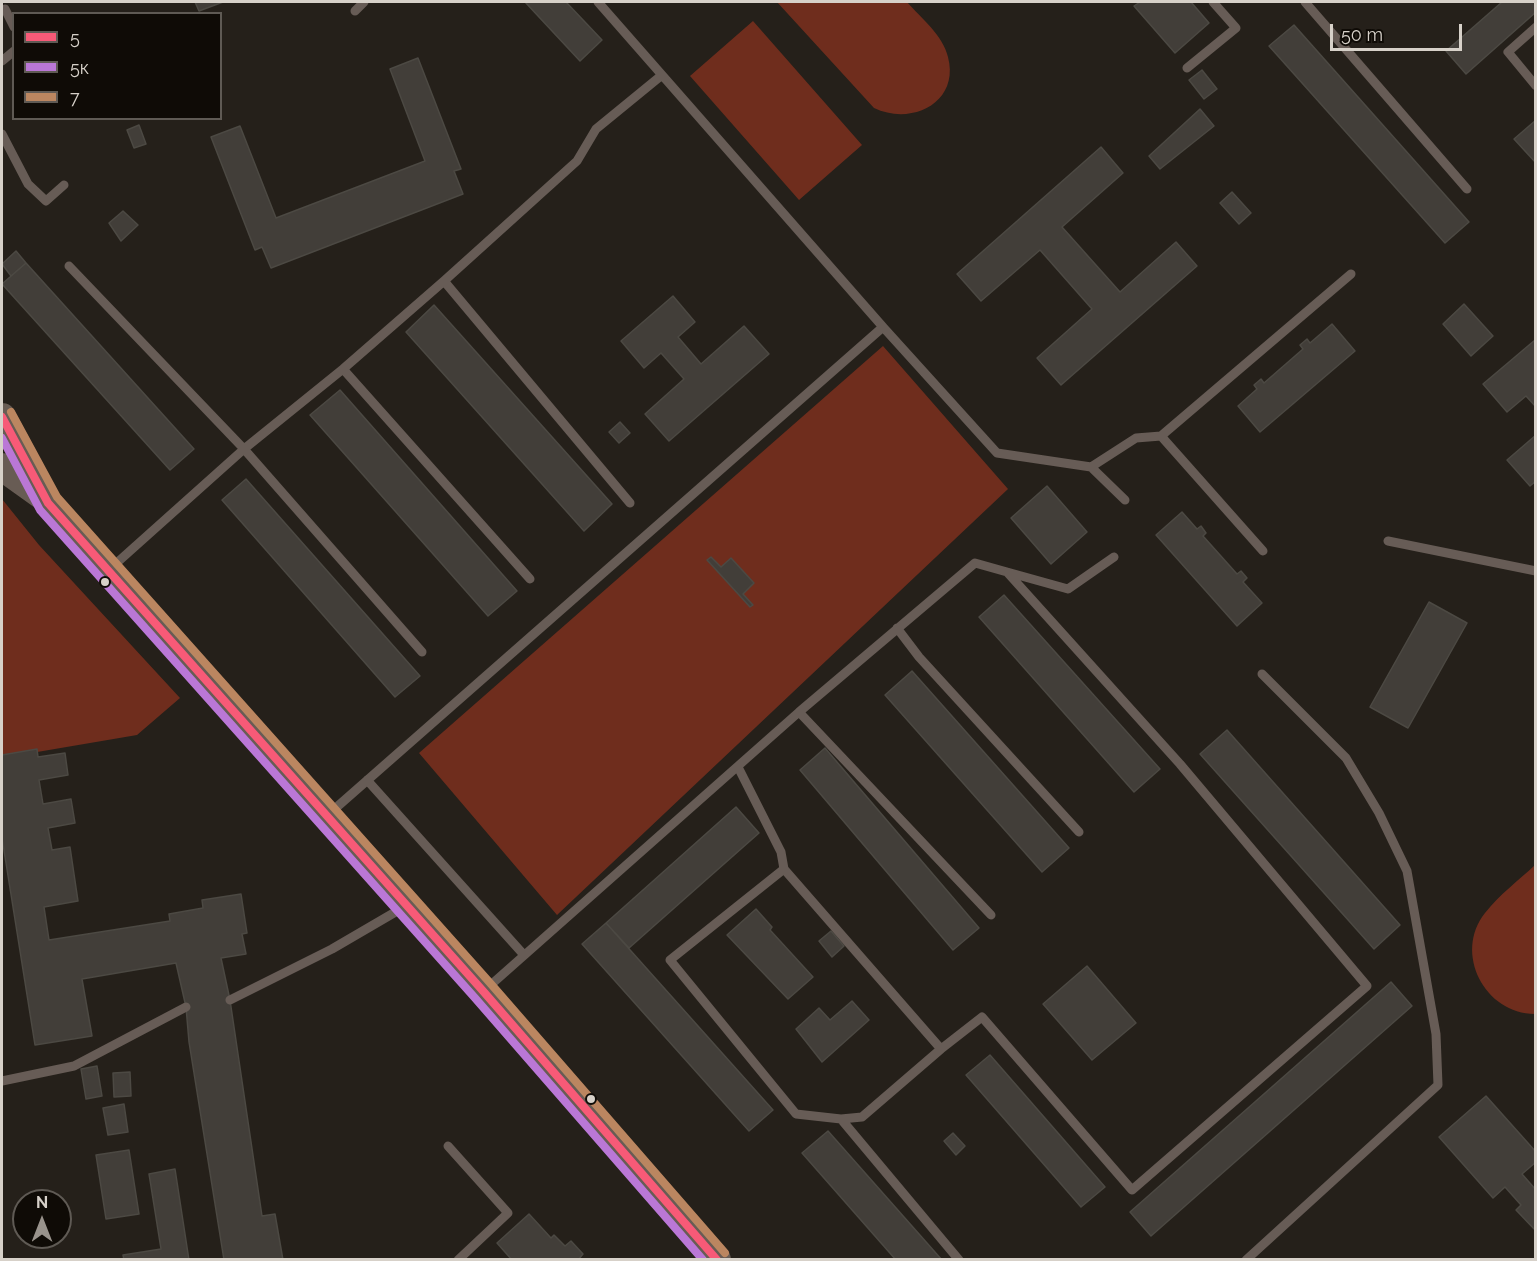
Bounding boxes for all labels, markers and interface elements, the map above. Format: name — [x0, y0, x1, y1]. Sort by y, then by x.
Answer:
legend — [12, 12, 222, 120]
scale bar — [1333, 12, 1465, 50]
text: 50 m — [1341, 24, 1383, 45]
text: 5 — [70, 27, 80, 48]
text: 5к — [70, 57, 89, 78]
text: 7 — [70, 87, 80, 108]
unlabelled marker — [99, 576, 111, 588]
unlabelled marker — [585, 1093, 597, 1105]
north arrow — [12, 1189, 72, 1249]
text: N — [36, 1193, 48, 1212]

